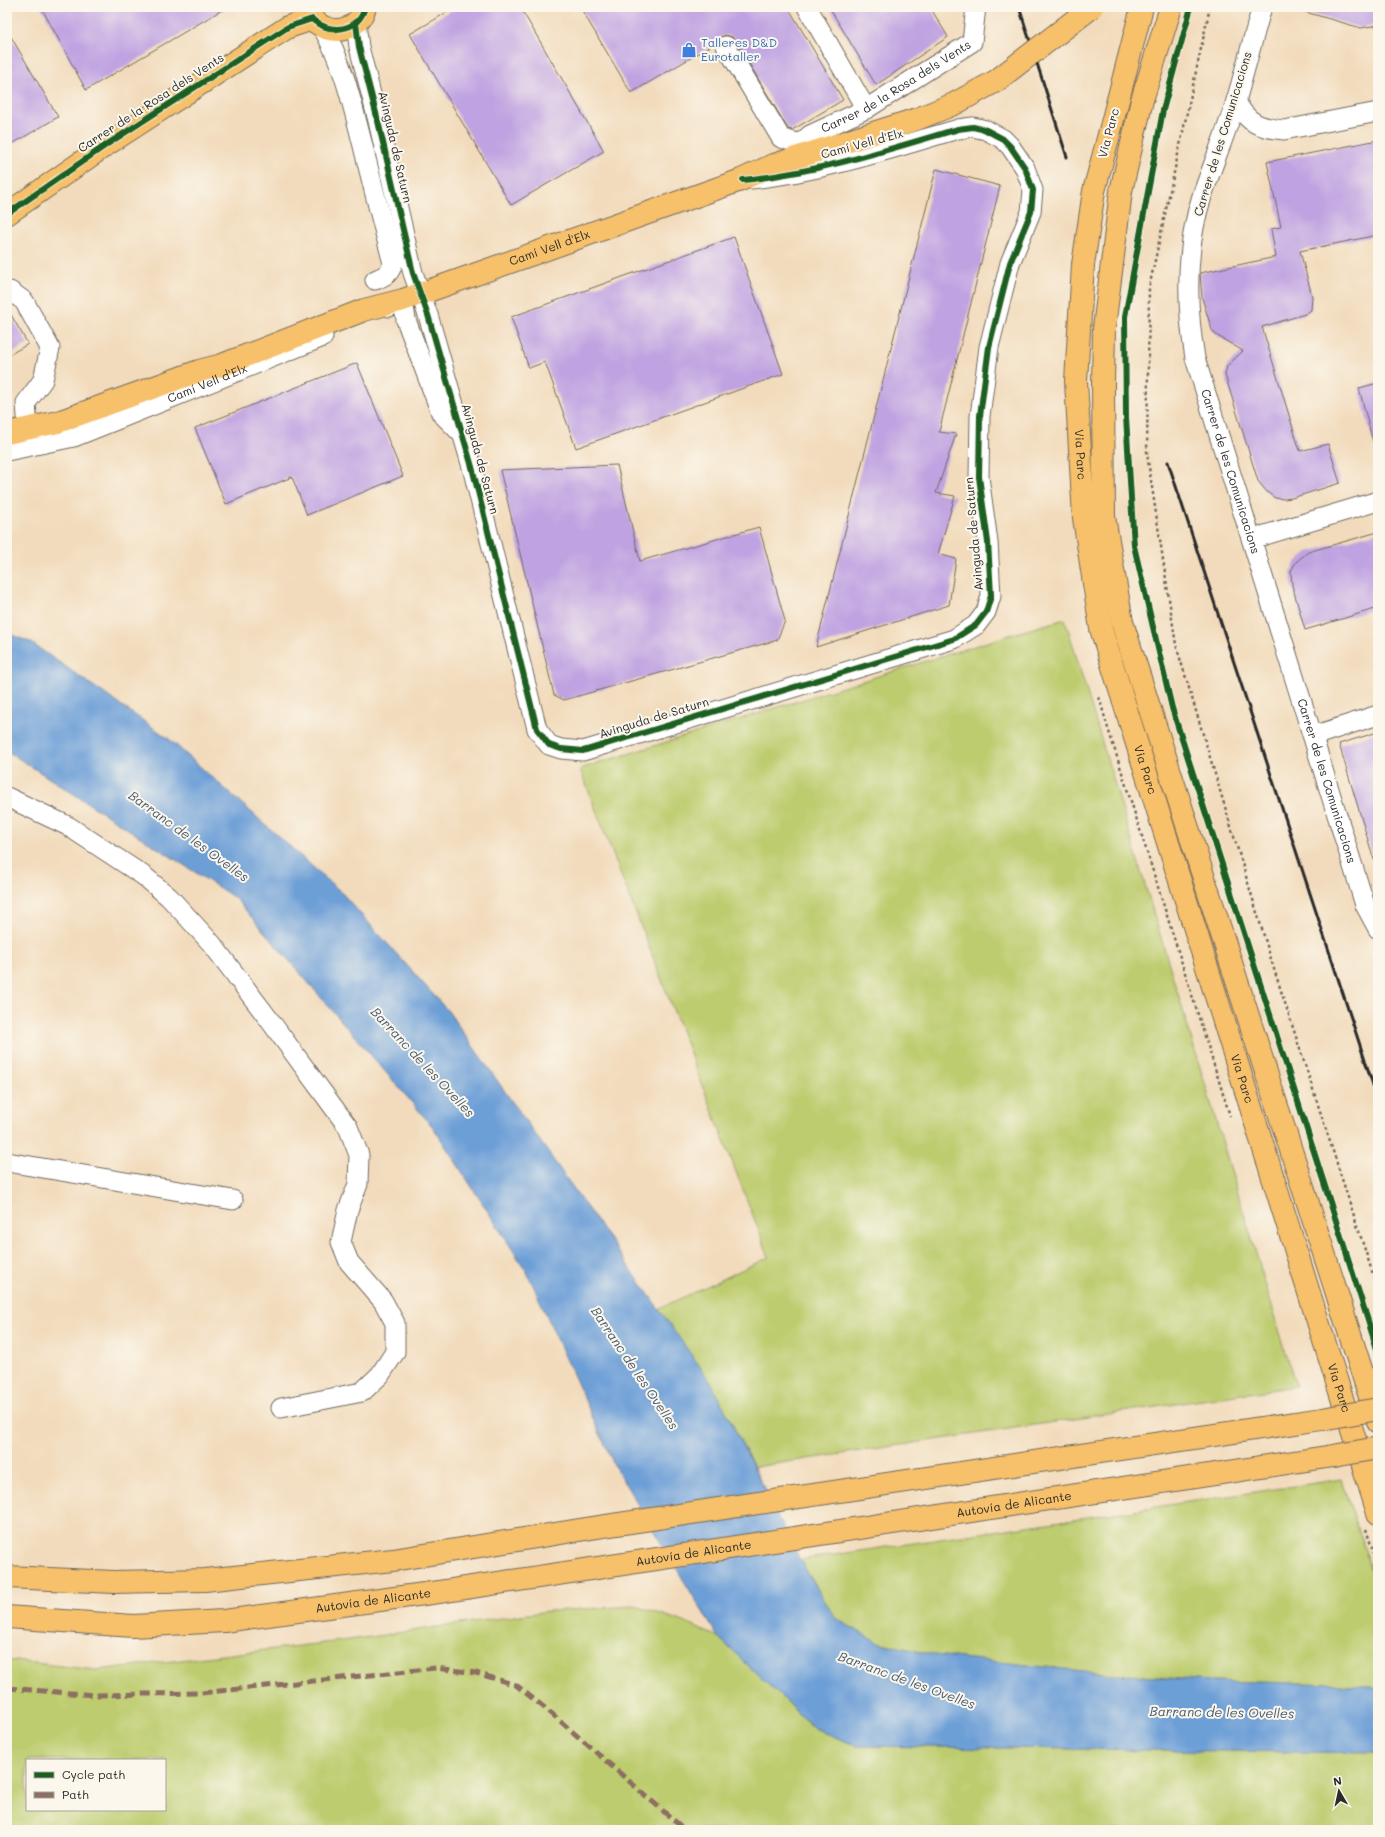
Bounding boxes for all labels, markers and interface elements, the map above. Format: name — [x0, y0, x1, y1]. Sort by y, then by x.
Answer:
place label: Talleres D&D Eurotaller — [701, 34, 777, 64]
street label: Carrer de la Rosa dels Vents — [818, 36, 974, 136]
shop icon: Talleres D&D Eurotaller — [680, 41, 698, 59]
street label: Carrer de la Rosa dels Vents — [74, 49, 227, 155]
street label: Carrer de les Comunicacions — [1189, 49, 1255, 218]
street label: Avinguda de Saturn — [375, 90, 417, 204]
street label: Via Parc — [1094, 106, 1122, 159]
street label: Camí Vell d'Elx — [819, 124, 905, 162]
street label: Camí Vell d'Elx — [507, 225, 592, 269]
street label: Camí Vell d'Elx — [165, 359, 249, 406]
street label: Carrer de les Comunicacions — [1198, 387, 1264, 556]
street label: Avinguda de Saturn — [459, 402, 503, 516]
street label: Via Parc — [1072, 429, 1091, 480]
street label: Avinguda de Saturn — [960, 477, 986, 591]
street label: Avinguda de Saturn — [597, 693, 710, 741]
street label: Carrer de les Comunicacions — [1294, 696, 1361, 865]
street label: Via Parc — [1131, 743, 1161, 796]
water label: Barranc de les Ovelles — [126, 786, 253, 885]
water label: Barranc de les Ovelles — [368, 1003, 479, 1120]
street label: Via Parc — [1228, 1052, 1258, 1105]
water label: Barranc de les Ovelles — [588, 1303, 683, 1432]
street label: Via Parc — [1325, 1361, 1355, 1414]
street label: Autovía de Alicante — [955, 1487, 1073, 1520]
street label: Autovía de Alicante — [635, 1536, 752, 1569]
street label: Autovía de Alicante — [314, 1584, 432, 1616]
water label: Barranc de les Ovelles — [836, 1647, 978, 1712]
water label: Barranc de les Ovelles — [1150, 1702, 1294, 1721]
legend — [26, 1759, 166, 1811]
text: Cycle path — [62, 1766, 125, 1782]
north arrow — [1319, 1771, 1359, 1811]
text: N — [1332, 1773, 1343, 1789]
text: Path — [62, 1786, 89, 1802]

